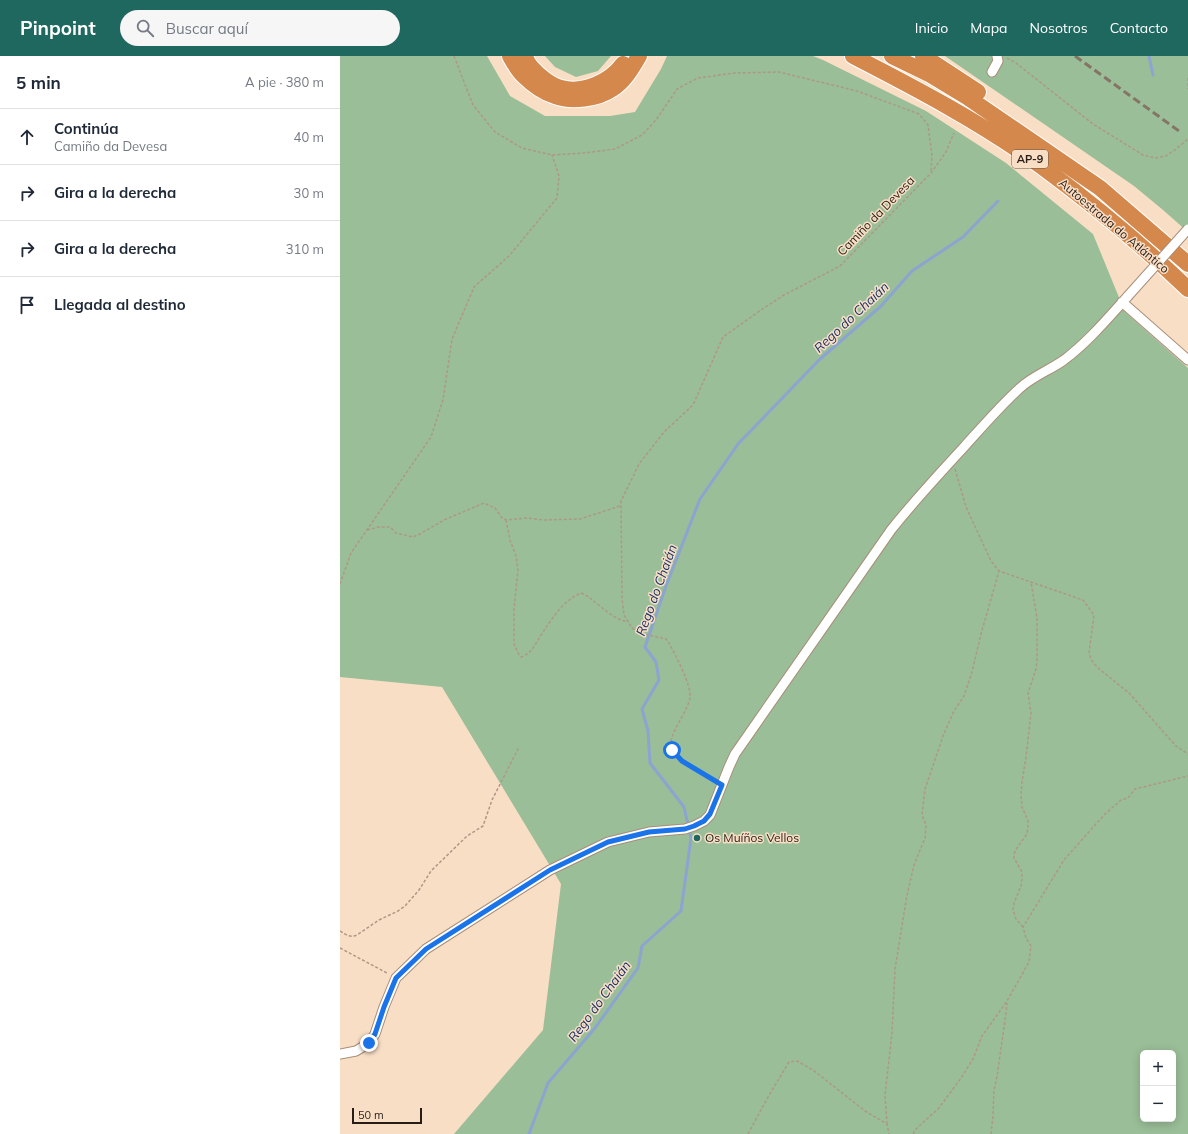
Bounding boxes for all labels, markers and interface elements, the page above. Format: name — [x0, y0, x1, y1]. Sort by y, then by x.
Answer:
search box — [120, 10, 400, 46]
text: Pinpoint — [20, 16, 96, 40]
icon: search — [134, 17, 156, 39]
text: Buscar aquí — [166, 19, 248, 38]
text: Inicio — [915, 19, 948, 37]
text: Mapa — [970, 19, 1008, 37]
text: Nosotros — [1030, 19, 1088, 37]
text: Contacto — [1110, 19, 1168, 37]
text: 5 min — [16, 72, 61, 93]
text: A pie · 380 m — [245, 74, 324, 90]
text: Continúa — [54, 119, 119, 138]
icon: ahead — [16, 126, 38, 148]
text: 40 m — [294, 129, 324, 145]
text: Camiño da Devesa — [54, 138, 167, 154]
road number: AP-9 — [1012, 150, 1048, 168]
street label: Camiño da Devesa — [834, 173, 917, 258]
street label: Autoestrada do Atlántico — [1056, 175, 1173, 276]
icon: right — [16, 182, 38, 204]
text: Gira a la derecha — [54, 183, 176, 202]
text: 30 m — [294, 185, 324, 201]
icon: right — [16, 238, 38, 260]
text: Gira a la derecha — [54, 239, 176, 258]
text: 310 m — [286, 241, 324, 257]
water label: Rego do Chaián — [810, 278, 892, 356]
icon: arrive — [16, 294, 38, 316]
text: Llegada al destino — [54, 295, 186, 314]
water label: Rego do Chaián — [632, 542, 680, 638]
route start — [663, 741, 681, 759]
place label: Os Muíños Vellos — [705, 830, 799, 845]
marker: Os Muíños Vellos — [692, 833, 702, 843]
water label: Rego do Chaián — [564, 957, 634, 1045]
route end — [360, 1034, 378, 1052]
map controls — [1140, 1050, 1176, 1122]
button: + — [1140, 1050, 1176, 1086]
button: − — [1140, 1086, 1176, 1122]
scale bar — [352, 1106, 422, 1125]
text: 50 m — [358, 1108, 384, 1122]

